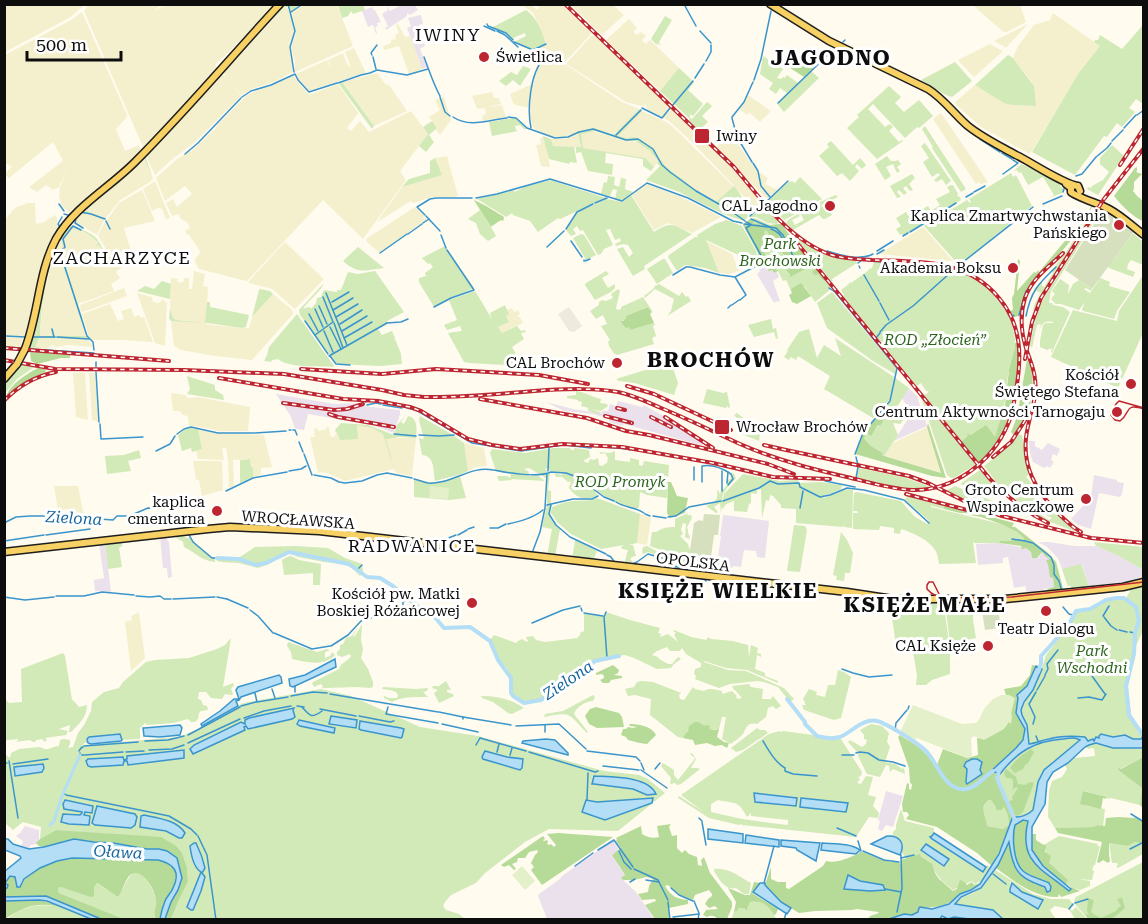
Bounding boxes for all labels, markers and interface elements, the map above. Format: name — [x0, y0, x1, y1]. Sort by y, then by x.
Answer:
scale bar — [27, 24, 122, 62]
district label: IWINY — [415, 24, 481, 45]
text: 500 m — [36, 34, 87, 55]
district label: JAGODNO — [771, 46, 891, 70]
place label: Świetlica — [496, 47, 562, 66]
marker: Świetlica — [477, 50, 491, 64]
marker: Iwiny — [693, 127, 711, 145]
place label: Iwiny — [716, 127, 757, 145]
place label: CAL Jagodno — [722, 197, 818, 215]
marker: CAL Jagodno — [823, 199, 837, 213]
place label: Kaplica Zmartwychwstania Pańskiego — [910, 207, 1107, 242]
marker: Kaplica Zmartwychwstania Pańskiego — [1112, 218, 1126, 232]
park label: Park Brochowski — [738, 235, 821, 270]
district label: ZACHARZYCE — [53, 247, 191, 268]
place label: Akademia Boksu — [880, 259, 1002, 277]
marker: Akademia Boksu — [1006, 261, 1020, 275]
park label: ROD „Złocień” — [883, 331, 987, 349]
district label: BROCHÓW — [647, 347, 775, 372]
place label: CAL Brochów — [506, 354, 606, 372]
marker: CAL Brochów — [610, 356, 624, 370]
place label: Kościół Świętego Stefana — [995, 366, 1119, 401]
marker: Kościół Świętego Stefana — [1124, 377, 1138, 391]
place label: Centrum Aktywności Tarnogaju — [875, 403, 1106, 421]
marker: Centrum Aktywności Tarnogaju — [1110, 405, 1124, 419]
marker: Wrocław Brochów — [713, 418, 731, 436]
place label: Wrocław Brochów — [736, 418, 869, 436]
park label: ROD Promyk — [574, 473, 666, 491]
place label: Groto Centrum Wspinaczkowe — [965, 481, 1074, 516]
marker: Groto Centrum Wspinaczkowe — [1079, 492, 1093, 506]
place label: kaplica cmentarna — [127, 493, 205, 528]
marker: kaplica cmentarna — [210, 504, 224, 518]
water label: Zielona — [44, 507, 103, 529]
street label: WROCŁAWSKA — [241, 507, 356, 533]
district label: RADWANICE — [348, 535, 476, 556]
street label: OPOLSKA — [655, 549, 731, 576]
district label: KSIĘŻE WIELKIE — [618, 578, 818, 603]
place label: Kościół pw. Matki Boskiej Różańcowej — [316, 585, 460, 620]
district label: KSIĘŻE MAŁE — [844, 592, 1006, 617]
marker: Kościół pw. Matki Boskiej Różańcowej — [465, 596, 479, 610]
marker: Teatr Dialogu — [1039, 604, 1053, 618]
place label: Teatr Dialogu — [998, 620, 1095, 638]
place label: CAL Księże — [895, 637, 976, 655]
marker: CAL Księże — [981, 639, 995, 653]
park label: Park Wschodni — [1057, 642, 1128, 677]
water label: Zielona — [538, 656, 597, 704]
water label: Oława — [93, 841, 143, 863]

